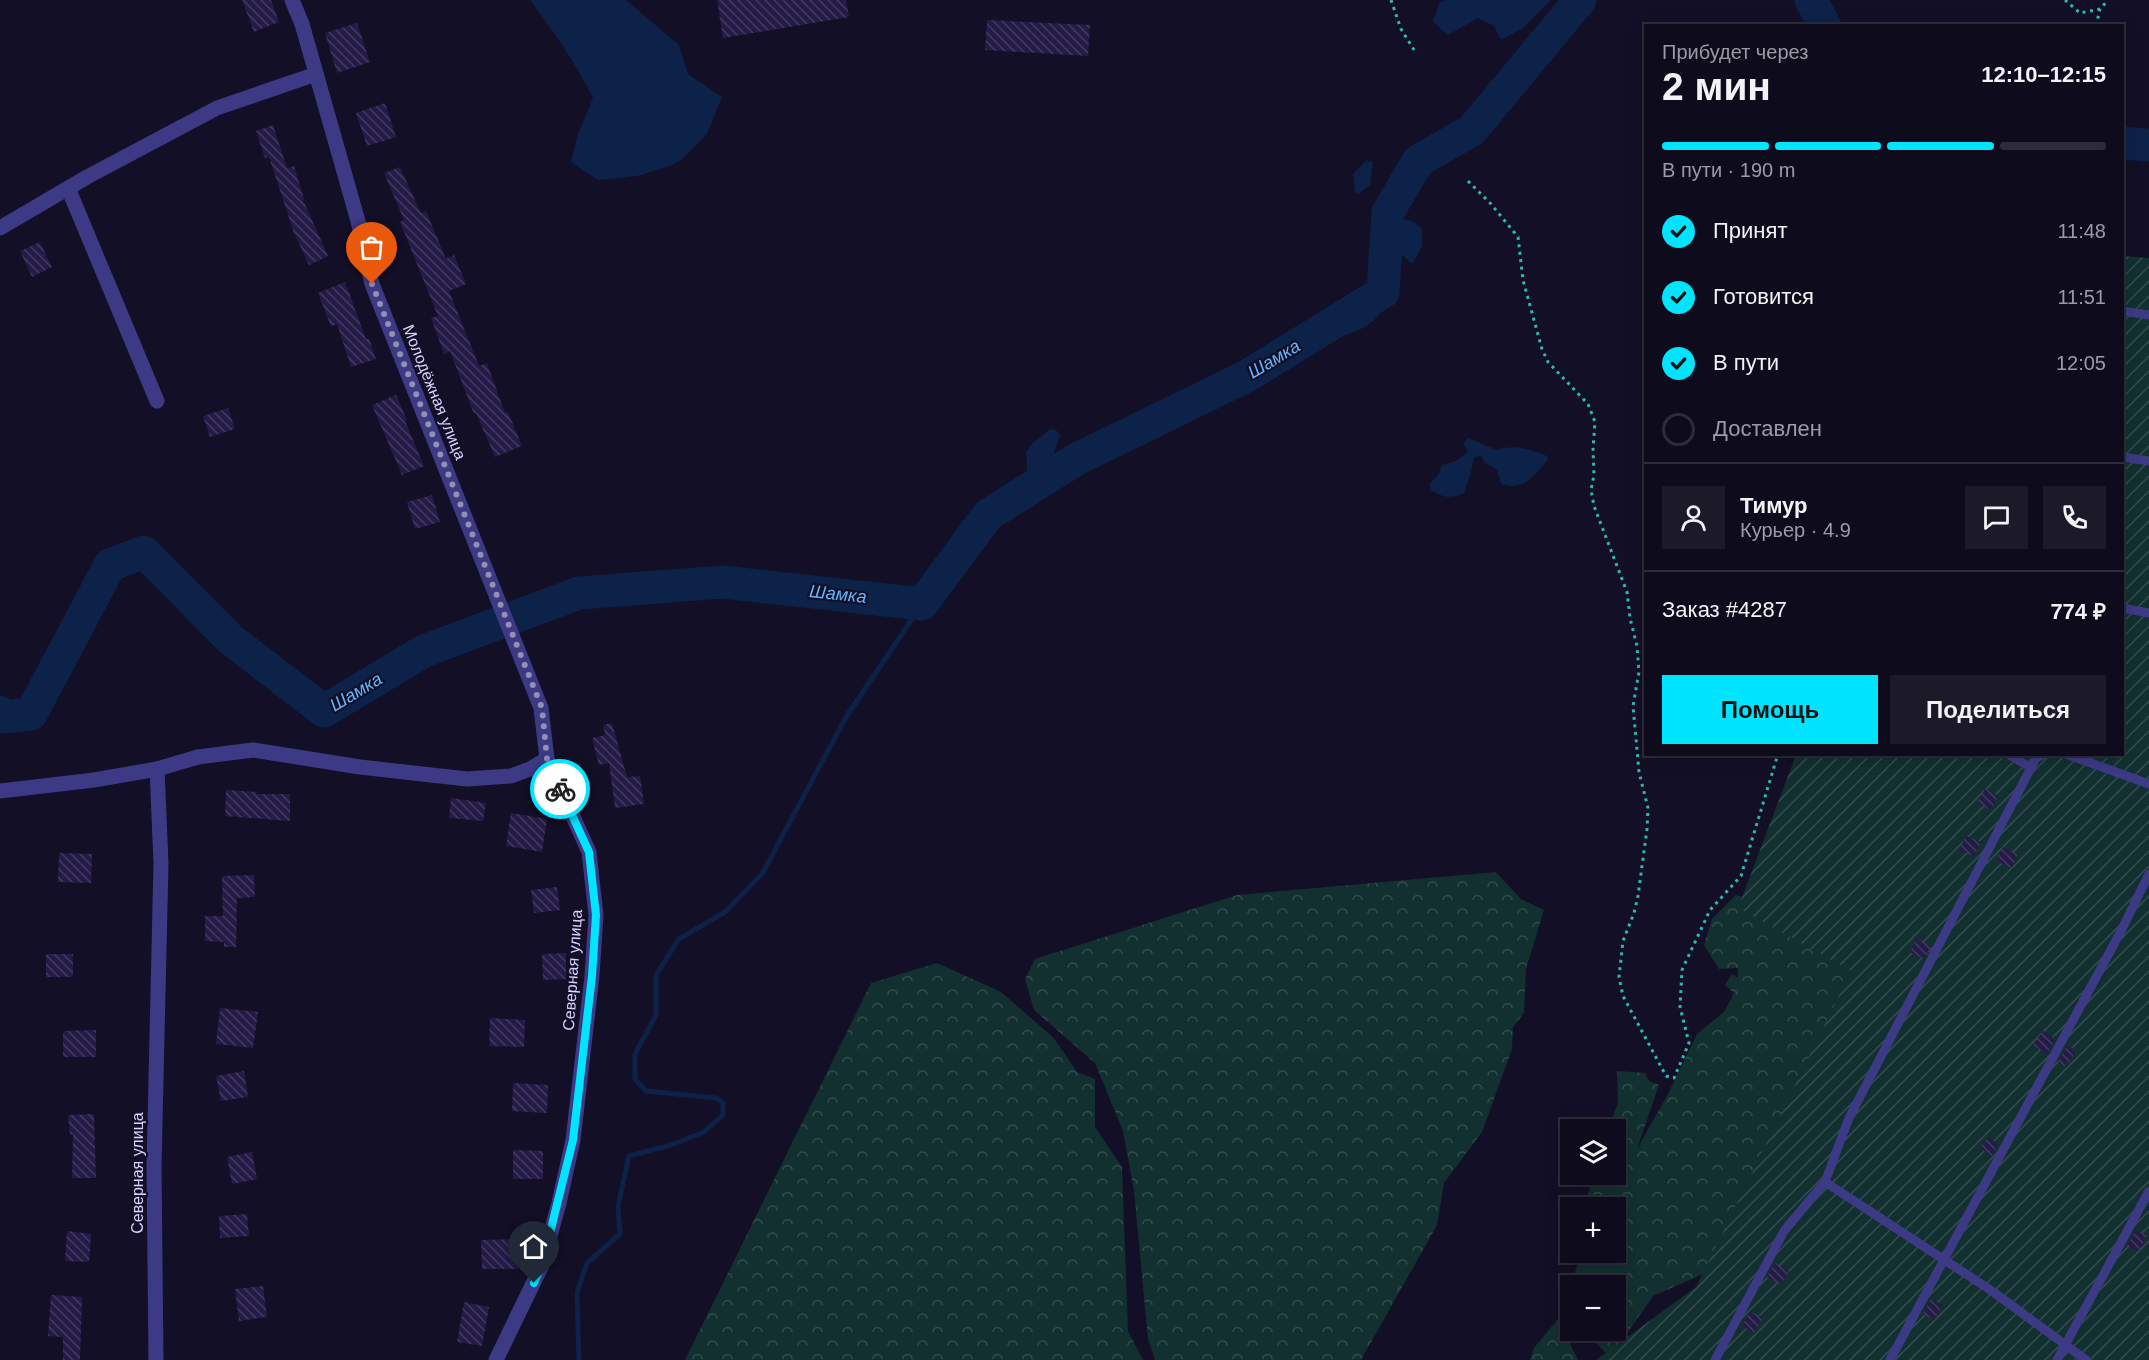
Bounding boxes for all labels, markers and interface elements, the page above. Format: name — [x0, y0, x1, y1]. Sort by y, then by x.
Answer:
text: Прибудет через — [1662, 41, 1808, 63]
text: 12:10–12:15 — [1981, 62, 2106, 87]
text: 2 мин — [1662, 65, 1771, 108]
text: В пути · 190 m — [1662, 159, 1795, 181]
icon: check — [1662, 215, 1695, 248]
text: Принят — [1713, 218, 1787, 243]
text: 11:48 — [2057, 220, 2106, 242]
pin — [346, 222, 397, 284]
icon: bag — [355, 231, 388, 264]
icon: check — [1662, 281, 1695, 314]
text: Готовится — [1713, 284, 1814, 309]
text: 11:51 — [2057, 286, 2106, 308]
street label: Молодёжная улица — [400, 322, 469, 462]
water label: Шамка — [1244, 336, 1304, 382]
icon: check — [1662, 347, 1695, 380]
text: В пути — [1713, 350, 1779, 375]
text: 12:05 — [2056, 352, 2106, 374]
text: Доставлен — [1713, 416, 1822, 441]
button: person — [1662, 486, 1725, 549]
button: chat — [1965, 486, 2028, 549]
button: phone — [2043, 486, 2106, 549]
text: Тимур — [1740, 493, 1808, 518]
text: Курьер · 4.9 — [1740, 519, 1851, 541]
water label: Шамка — [808, 581, 868, 607]
text: Заказ #4287 — [1662, 597, 1787, 622]
text: 774 ₽ — [2050, 599, 2106, 624]
water label: Шамка — [326, 669, 386, 715]
button: Помощь — [1662, 675, 1878, 744]
button: Поделиться — [1890, 675, 2106, 744]
courier — [530, 759, 590, 819]
icon: bike — [544, 773, 577, 806]
street label: Северная улица — [560, 909, 585, 1031]
street label: Северная улица — [129, 1112, 146, 1234]
map controls — [1560, 1119, 1626, 1341]
button: layers — [1560, 1119, 1626, 1185]
button: + — [1560, 1197, 1626, 1263]
pin — [508, 1221, 559, 1283]
icon: home — [517, 1230, 550, 1263]
button: − — [1560, 1275, 1626, 1341]

